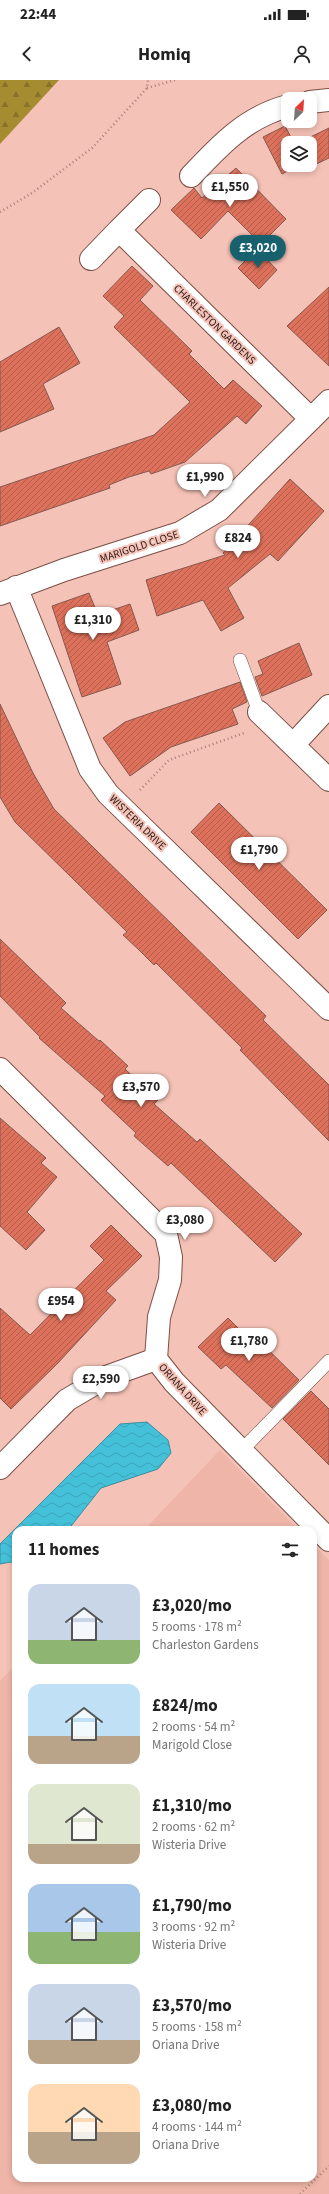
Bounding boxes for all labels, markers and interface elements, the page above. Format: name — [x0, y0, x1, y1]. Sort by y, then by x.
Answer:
text: 22:44 — [20, 4, 56, 25]
text: Homiq — [138, 42, 191, 67]
icon: back — [16, 43, 38, 65]
icon: person — [291, 43, 313, 65]
north arrow — [281, 92, 317, 128]
map controls — [281, 92, 317, 172]
button: layers — [281, 136, 317, 172]
pin: £1,550 — [197, 174, 263, 208]
text: £1,550 — [211, 178, 249, 196]
pin: £3,020 — [225, 235, 291, 269]
text: £3,020 — [239, 239, 277, 257]
street label: CHARLESTON GARDENS — [170, 281, 259, 368]
pin: £1,990 — [172, 464, 238, 498]
text: £1,990 — [186, 468, 224, 486]
pin: £824 — [214, 525, 262, 559]
street label: MARIGOLD CLOSE — [98, 527, 181, 566]
text: £824 — [224, 529, 252, 547]
pin: £1,310 — [60, 607, 126, 641]
text: £1,310 — [74, 611, 112, 629]
street label: WISTERIA DRIVE — [106, 791, 169, 853]
pin: £1,790 — [226, 837, 292, 871]
text: £1,790 — [240, 841, 278, 859]
pin: £3,570 — [108, 1074, 174, 1108]
text: £3,570 — [122, 1078, 160, 1096]
pin: £3,080 — [152, 1207, 218, 1241]
text: £3,080 — [166, 1211, 204, 1229]
pin: £954 — [37, 1288, 85, 1322]
text: £954 — [47, 1292, 75, 1310]
pin: £1,780 — [216, 1328, 282, 1362]
text: £1,780 — [230, 1332, 268, 1350]
street label: ORIANA DRIVE — [155, 1360, 210, 1419]
pin: £2,590 — [68, 1366, 134, 1400]
text: £2,590 — [82, 1370, 120, 1388]
text: 11 homes — [28, 1538, 99, 1562]
icon: filters — [279, 1539, 301, 1561]
text: £3,020/mo — [152, 1594, 232, 1618]
icon: home — [60, 1600, 108, 1648]
text: 5 rooms · 178 m² — [152, 1618, 242, 1636]
text: Charleston Gardens — [152, 1636, 259, 1654]
text: £824/mo — [152, 1694, 218, 1718]
icon: home — [60, 1700, 108, 1748]
text: 2 rooms · 54 m² — [152, 1718, 235, 1736]
text: Marigold Close — [152, 1736, 232, 1754]
text: £1,310/mo — [152, 1794, 232, 1818]
icon: home — [60, 1800, 108, 1848]
text: 2 rooms · 62 m² — [152, 1818, 235, 1836]
text: Wisteria Drive — [152, 1836, 226, 1854]
text: £1,790/mo — [152, 1894, 232, 1918]
icon: home — [60, 1900, 108, 1948]
text: 3 rooms · 92 m² — [152, 1918, 235, 1936]
text: Wisteria Drive — [152, 1936, 226, 1954]
text: £3,570/mo — [152, 1994, 232, 2018]
icon: home — [60, 2000, 108, 2048]
text: 5 rooms · 158 m² — [152, 2018, 242, 2036]
text: Oriana Drive — [152, 2036, 219, 2054]
text: £3,080/mo — [152, 2094, 232, 2118]
icon: home — [60, 2100, 108, 2148]
text: 4 rooms · 144 m² — [152, 2118, 242, 2136]
text: Oriana Drive — [152, 2136, 219, 2154]

